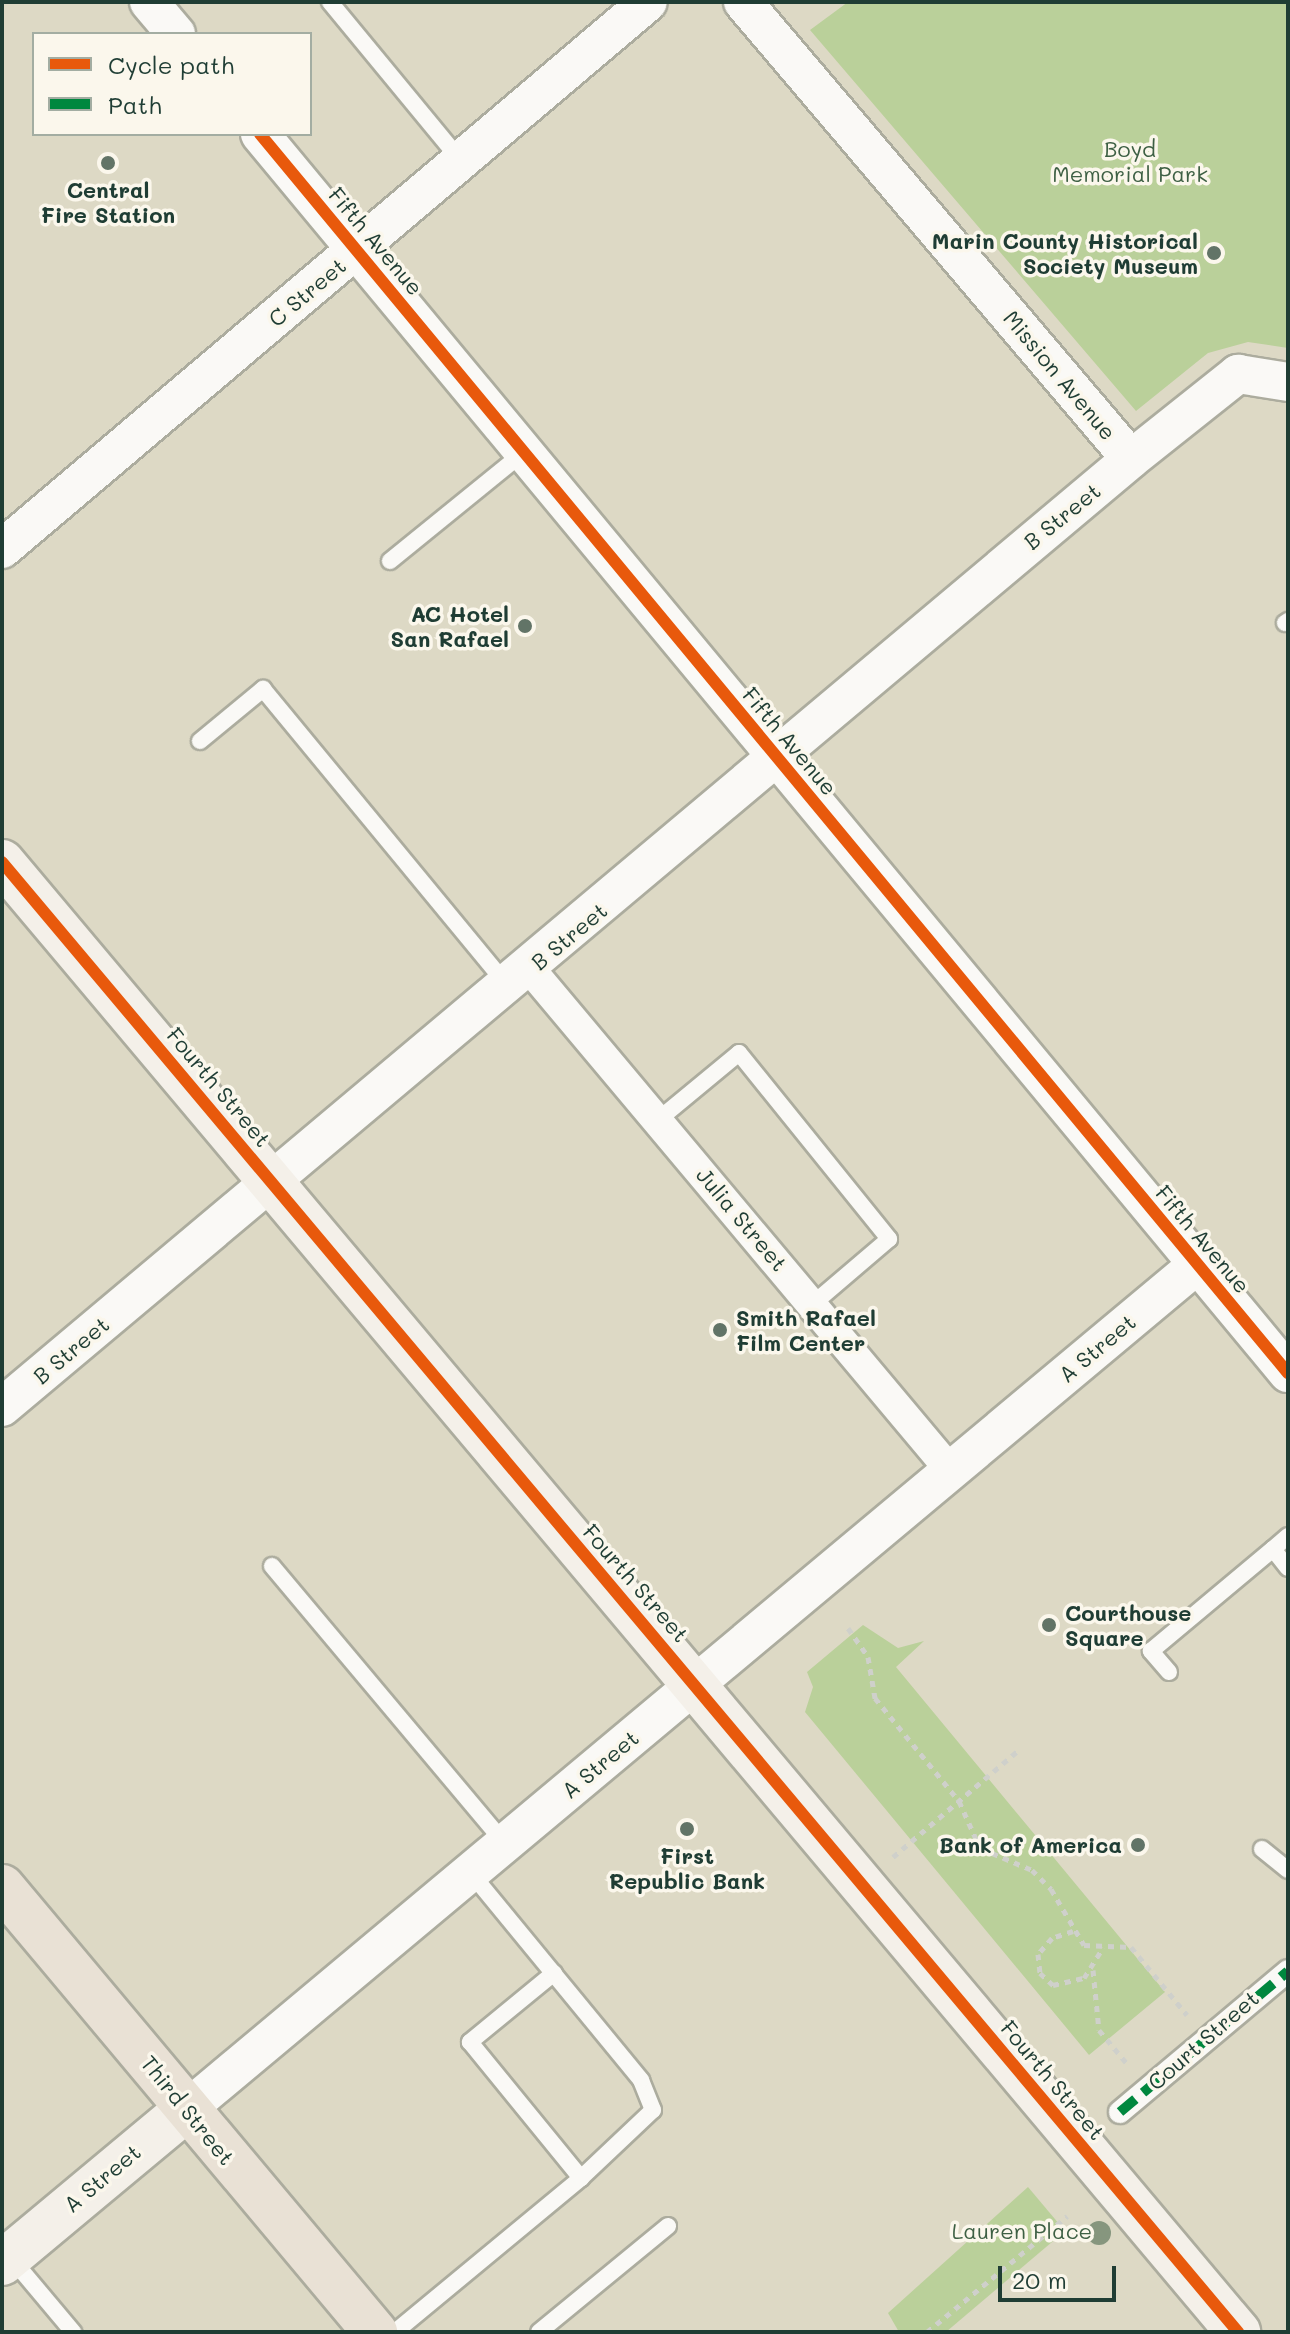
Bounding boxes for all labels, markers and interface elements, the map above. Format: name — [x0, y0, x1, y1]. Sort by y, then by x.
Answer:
legend — [32, 32, 312, 136]
text: Cycle path — [108, 49, 234, 80]
text: Path — [108, 89, 162, 120]
park label: Boyd Memorial Park — [1052, 135, 1208, 186]
marker: Central Fire Station — [99, 154, 117, 172]
place label: Central Fire Station — [41, 176, 175, 228]
street label: Fifth Avenue — [323, 182, 429, 300]
place label: Marin County Historical Society Museum — [932, 227, 1198, 278]
marker: Marin County Historical Society Museum — [1205, 244, 1223, 262]
street label: C Street — [263, 252, 351, 332]
street label: Mission Avenue — [998, 305, 1122, 445]
street label: B Street — [1018, 477, 1106, 555]
place label: AC Hotel San Rafael — [390, 600, 509, 652]
marker: AC Hotel San Rafael — [516, 617, 534, 635]
street label: Fifth Avenue — [737, 682, 843, 800]
street label: B Street — [526, 897, 612, 975]
street label: Fourth Street — [161, 1022, 277, 1152]
street label: Julia Street — [691, 1162, 793, 1276]
street label: Fifth Avenue — [1150, 1180, 1256, 1298]
place label: Smith Rafael Film Center — [736, 1304, 876, 1356]
street label: A Street — [1053, 1308, 1141, 1388]
street label: B Street — [28, 1311, 114, 1389]
marker: Smith Rafael Film Center — [711, 1321, 729, 1339]
street label: Fourth Street — [578, 1519, 694, 1647]
place label: Courthouse Square — [1065, 1599, 1191, 1650]
marker: Courthouse Square — [1040, 1616, 1058, 1634]
street label: A Street — [556, 1724, 644, 1804]
marker: First Republic Bank — [678, 1820, 696, 1838]
place label: Bank of America — [939, 1832, 1122, 1858]
marker: Bank of America — [1129, 1836, 1147, 1854]
place label: First Republic Bank — [609, 1842, 765, 1894]
street label: Court Street — [1142, 1985, 1264, 2095]
street label: Fourth Street — [995, 2015, 1111, 2145]
street label: Third Street — [136, 2050, 240, 2170]
street label: A Street — [58, 2138, 146, 2218]
park label: Lauren Place — [952, 2218, 1092, 2244]
scale bar — [1002, 2250, 1120, 2300]
text: 20 m — [1012, 2264, 1067, 2295]

